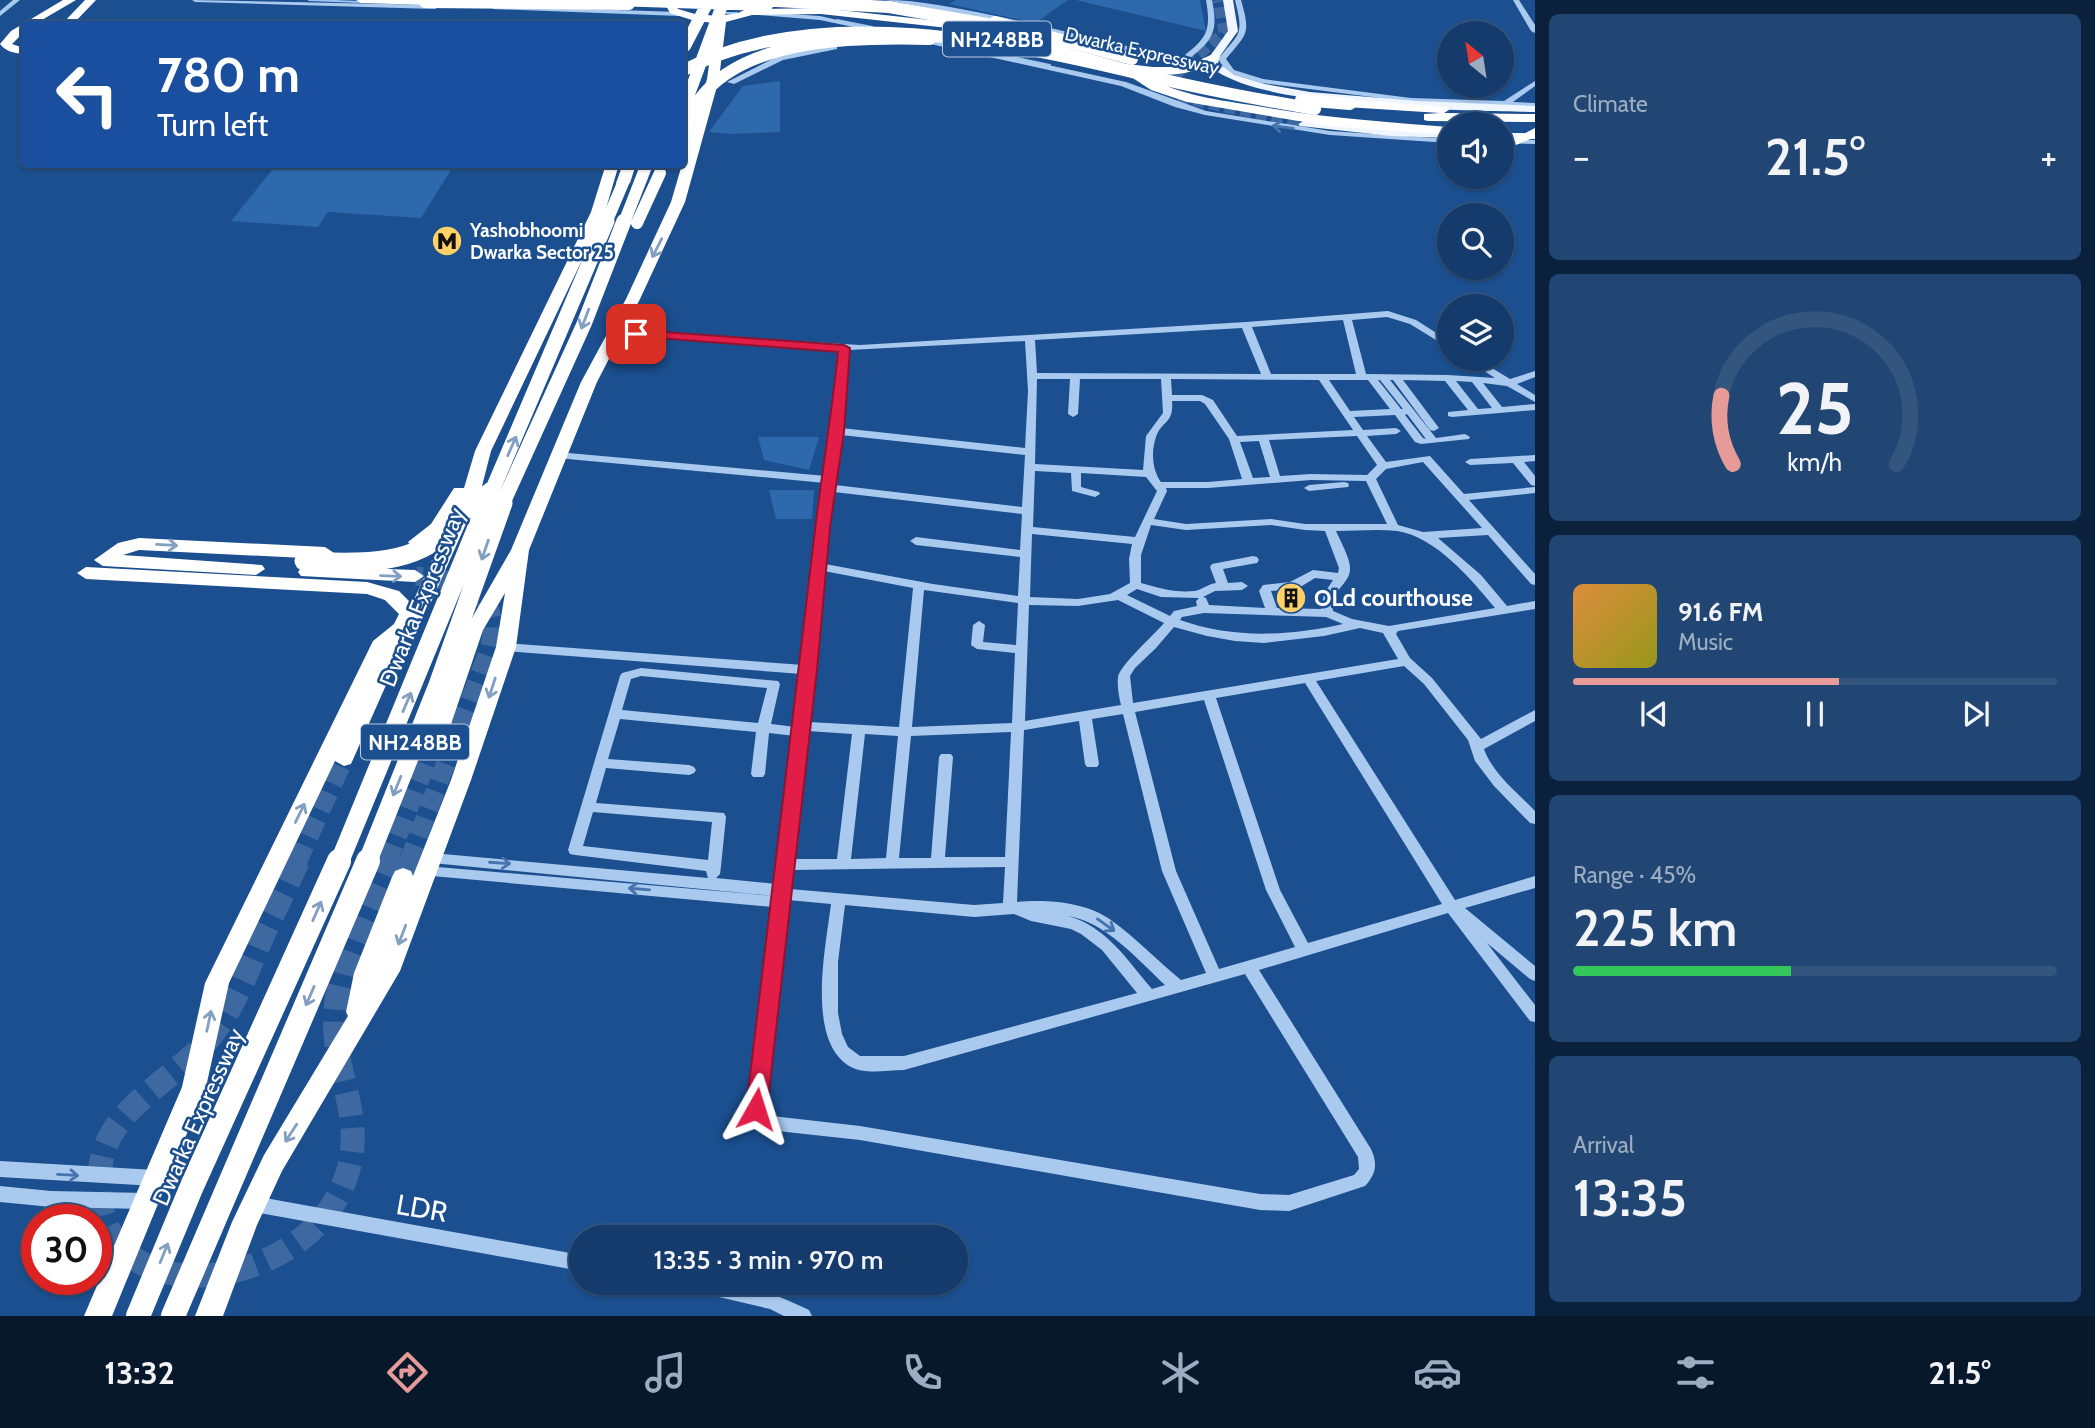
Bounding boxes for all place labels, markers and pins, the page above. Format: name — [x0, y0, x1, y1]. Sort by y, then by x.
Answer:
place label: Yashobhoomi Dwarka Sector 25 — [469, 219, 614, 264]
metro station icon: Yashobhoomi Dwarka Sector 25 — [430, 224, 464, 258]
pin — [606, 304, 666, 364]
building icon: OLd courthouse — [1274, 581, 1308, 615]
place label: OLd courthouse — [1314, 584, 1473, 612]

